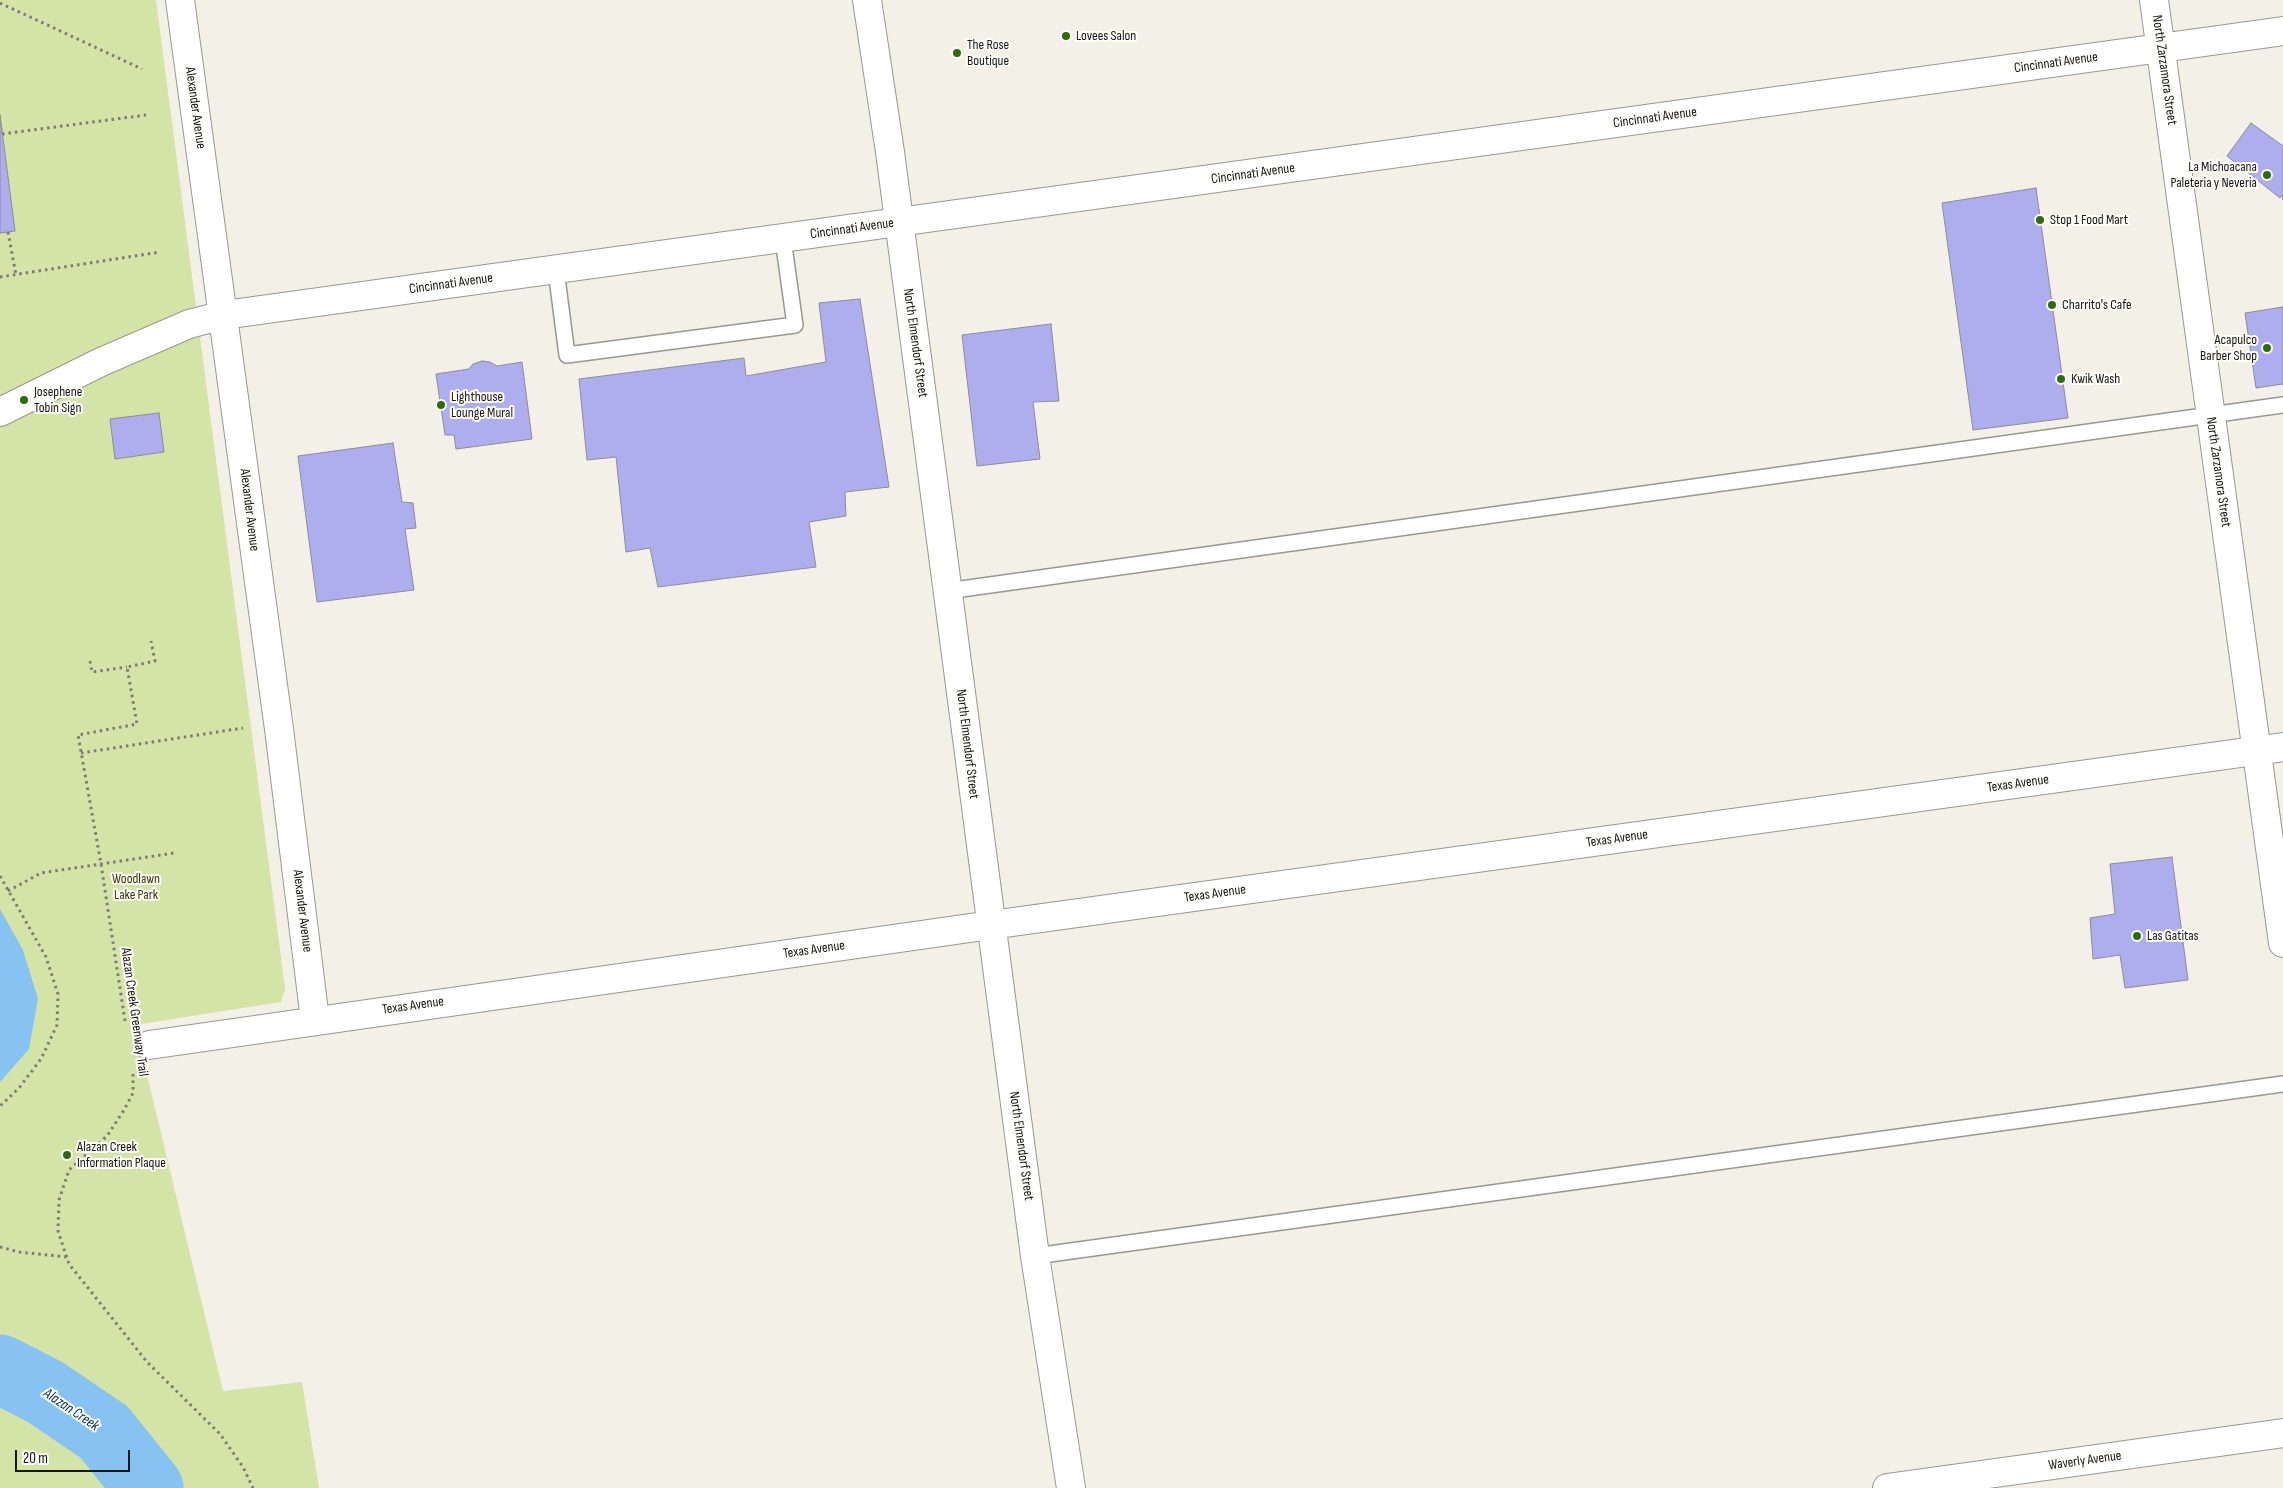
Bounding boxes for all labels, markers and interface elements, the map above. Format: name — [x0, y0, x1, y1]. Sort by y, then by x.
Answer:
street label: North Zarzamora Street — [2148, 14, 2180, 126]
place label: Lovees Salon — [1076, 28, 1136, 44]
marker: Lovees Salon — [1060, 30, 1072, 42]
place label: The Rose Boutique — [967, 37, 1009, 70]
marker: The Rose Boutique — [951, 47, 963, 59]
street label: Cincinnati Avenue — [2013, 49, 2099, 77]
street label: Alexander Avenue — [181, 66, 209, 150]
street label: Cincinnati Avenue — [1612, 104, 1698, 132]
place label: La Michoacana Paleteria y Neveria — [2170, 159, 2257, 192]
street label: Cincinnati Avenue — [1210, 160, 1296, 188]
marker: La Michoacana Paleteria y Neveria — [2261, 169, 2273, 181]
place label: Stop 1 Food Mart — [2050, 212, 2128, 228]
marker: Stop 1 Food Mart — [2034, 214, 2046, 226]
street label: Cincinnati Avenue — [809, 215, 895, 243]
street label: Cincinnati Avenue — [408, 270, 494, 298]
street label: North Elmendorf Street — [899, 287, 931, 399]
place label: Charrito's Cafe — [2062, 297, 2132, 313]
marker: Charrito's Cafe — [2046, 299, 2058, 311]
place label: Acapulco Barber Shop — [2200, 332, 2257, 364]
marker: Acapulco Barber Shop — [2261, 342, 2273, 354]
place label: Kwik Wash — [2071, 371, 2120, 387]
marker: Kwik Wash — [2055, 373, 2067, 385]
place label: Josephene Tobin Sign — [34, 384, 82, 417]
place label: Lighthouse Lounge Mural — [451, 389, 513, 422]
marker: Josephene Tobin Sign — [18, 394, 30, 406]
marker: Lighthouse Lounge Mural — [435, 399, 447, 411]
street label: North Zarzamora Street — [2202, 416, 2234, 528]
street label: Alexander Avenue — [236, 468, 262, 552]
street label: North Elmendorf Street — [952, 688, 982, 800]
street label: Texas Avenue — [1986, 771, 2050, 797]
street label: Texas Avenue — [1585, 826, 1649, 852]
street label: Alexander Avenue — [289, 869, 315, 953]
park label: Woodlawn Lake Park — [112, 871, 160, 904]
street label: Texas Avenue — [1183, 881, 1247, 907]
place label: Las Gatitas — [2147, 928, 2199, 944]
marker: Las Gatitas — [2131, 930, 2143, 942]
street label: Texas Avenue — [782, 937, 846, 963]
street label: Alazan Creek Greenway Trail — [117, 947, 151, 1077]
street label: Texas Avenue — [381, 993, 445, 1019]
street label: North Elmendorf Street — [1005, 1090, 1037, 1202]
place label: Alazan Creek Information Plaque — [77, 1139, 166, 1172]
marker: Alazan Creek Information Plaque — [61, 1149, 73, 1161]
water label: Alazan Creek — [40, 1385, 102, 1435]
scale bar — [18, 1440, 132, 1472]
street label: Waverly Avenue — [2047, 1448, 2123, 1474]
text: 20 m — [23, 1449, 48, 1468]

